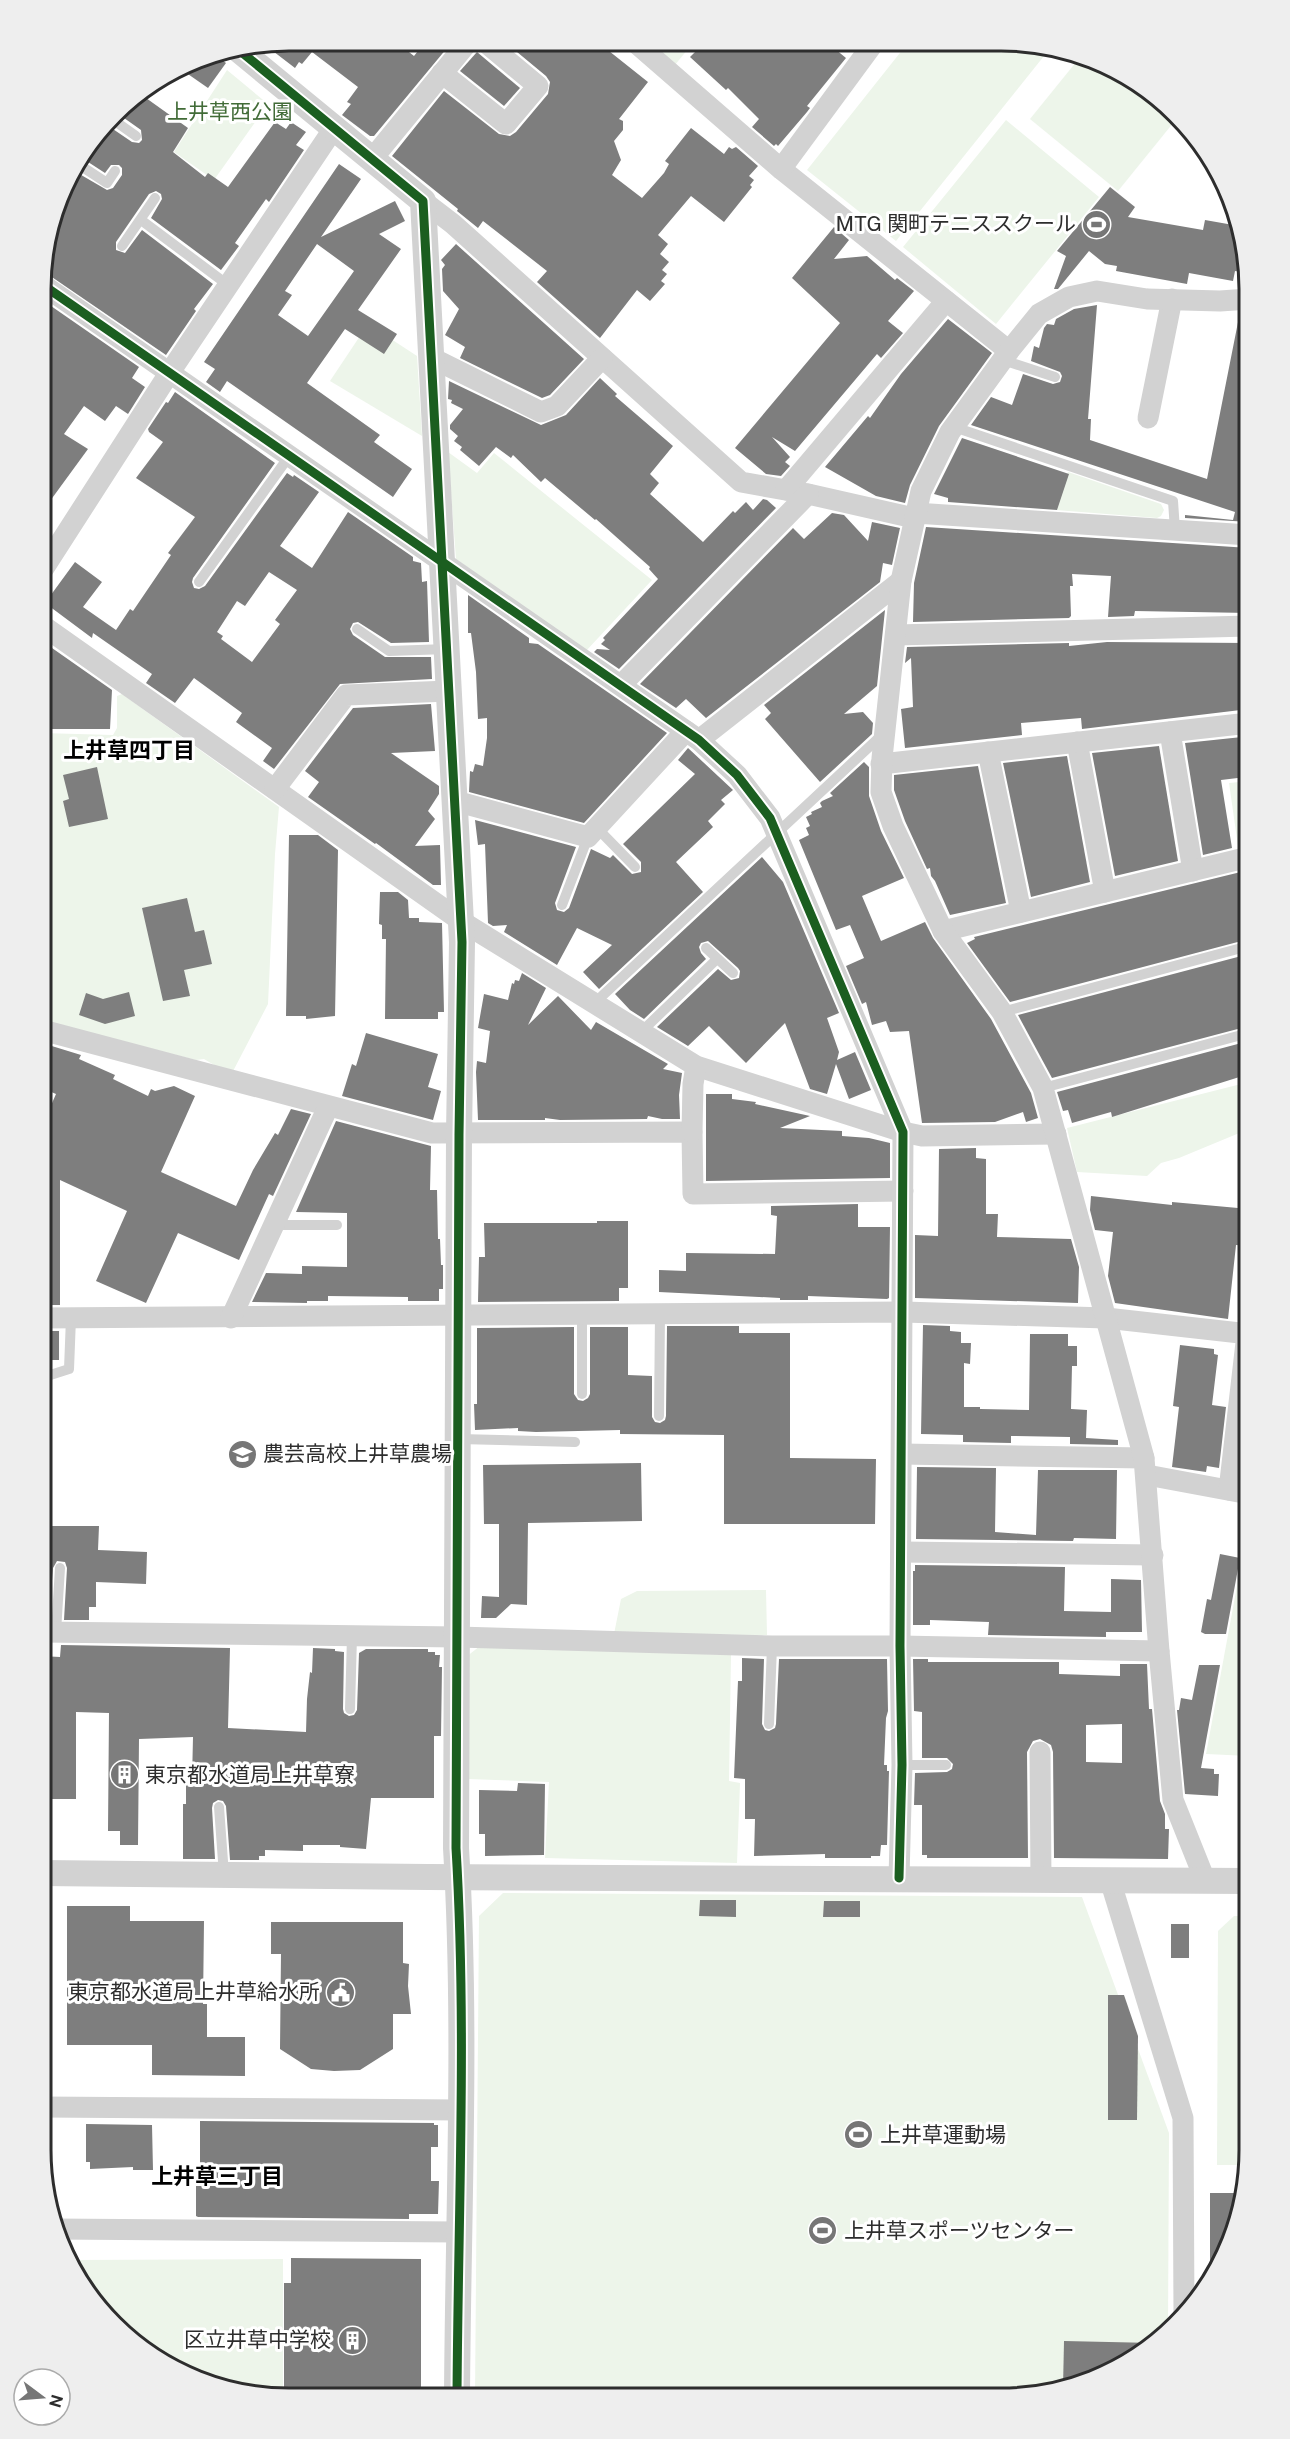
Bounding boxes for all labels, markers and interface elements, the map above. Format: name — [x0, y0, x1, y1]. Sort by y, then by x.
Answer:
park label: 上井草西公園 — [167, 99, 293, 124]
sports icon: MTG 関町テニススクール — [1081, 208, 1113, 240]
place label: MTG 関町テニススクール — [836, 211, 1076, 236]
district label: 上井草四丁目 — [63, 737, 195, 763]
school or university icon: 農芸高校上井草農場 — [226, 1438, 258, 1470]
place label: 農芸高校上井草農場 — [263, 1441, 452, 1466]
building icon: 東京都水道局上井草寮 — [108, 1759, 140, 1791]
place label: 東京都水道局上井草寮 — [145, 1762, 355, 1787]
public building icon: 東京都水道局上井草給水所 — [325, 1976, 357, 2008]
place label: 東京都水道局上井草給水所 — [68, 1979, 320, 2004]
sports icon: 上井草運動場 — [843, 2119, 875, 2151]
place label: 上井草運動場 — [880, 2122, 1006, 2147]
district label: 上井草三丁目 — [151, 2163, 283, 2189]
sports icon: 上井草スポーツセンター — [807, 2215, 839, 2247]
place label: 上井草スポーツセンター — [844, 2218, 1075, 2243]
building icon: 区立井草中学校 — [336, 2324, 368, 2356]
place label: 区立井草中学校 — [184, 2327, 331, 2352]
north arrow — [12, 2367, 72, 2427]
text: N — [45, 2392, 67, 2410]

